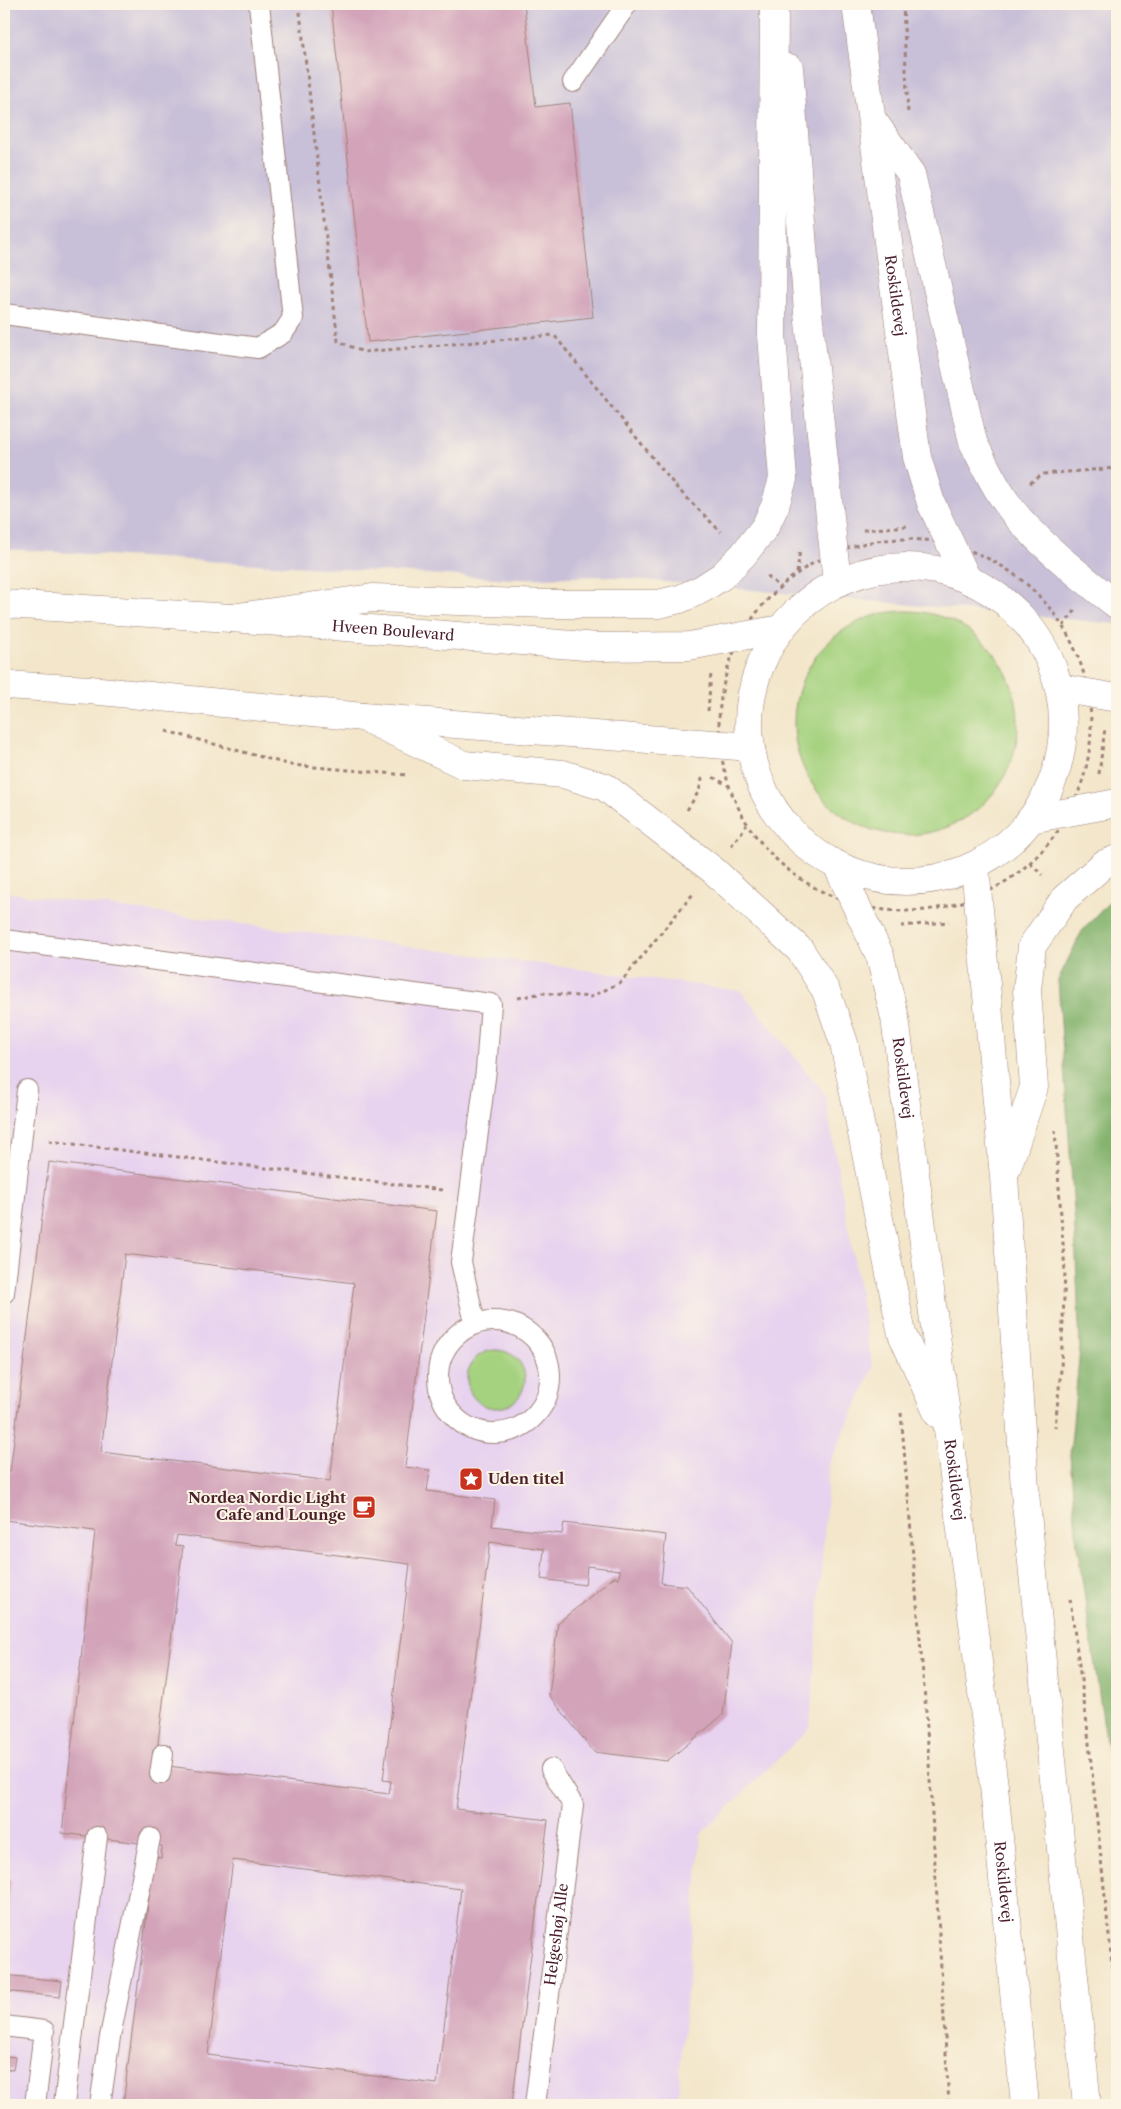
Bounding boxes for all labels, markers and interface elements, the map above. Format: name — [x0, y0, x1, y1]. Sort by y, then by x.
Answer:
street label: Roskildevej — [881, 253, 911, 337]
street label: Hveen Boulevard — [331, 616, 455, 645]
street label: Roskildevej — [889, 1036, 918, 1120]
street label: Roskildevej — [940, 1438, 970, 1522]
place icon: Uden titel — [458, 1466, 484, 1492]
place label: Uden titel — [488, 1469, 564, 1488]
place label: Nordea Nordic Light Cafe and Lounge — [188, 1488, 346, 1524]
cafe icon: Nordea Nordic Light Cafe and Lounge — [351, 1494, 377, 1520]
street label: Roskildevej — [990, 1840, 1017, 1923]
street label: Helgeshøj Alle — [540, 1882, 572, 1987]

